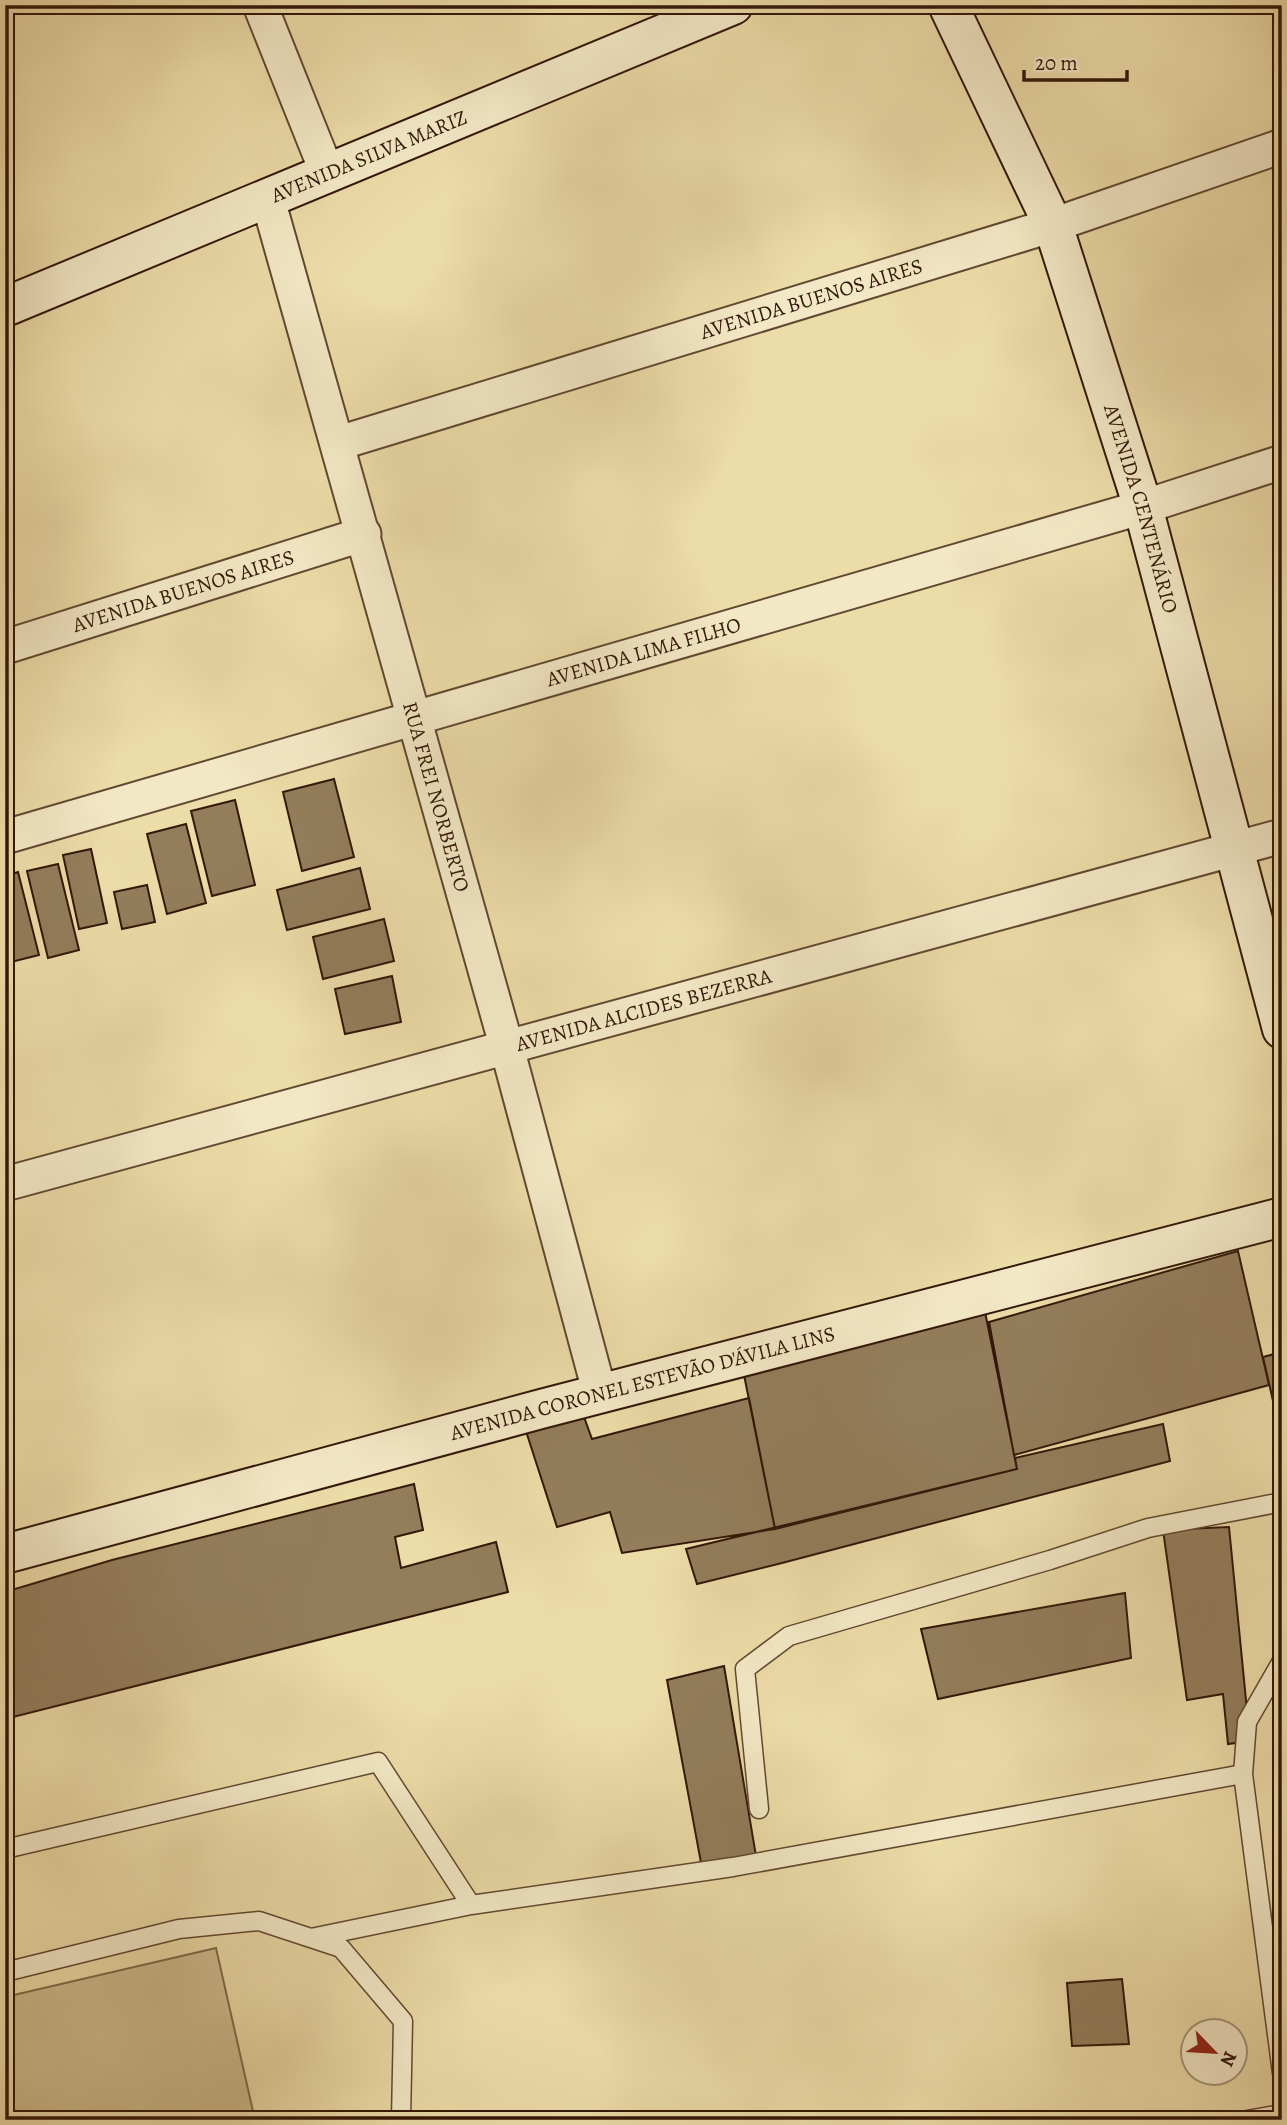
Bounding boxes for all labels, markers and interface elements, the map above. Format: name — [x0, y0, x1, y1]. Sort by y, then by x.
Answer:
scale bar — [1024, 38, 1128, 82]
text: 20 m — [1035, 49, 1078, 77]
street label: AVENIDA SILVA MARIZ — [266, 103, 471, 210]
street label: AVENIDA BUENOS AIRES — [696, 252, 926, 346]
street label: AVENIDA CENTENÁRIO — [1097, 400, 1185, 616]
street label: AVENIDA BUENOS AIRES — [68, 543, 298, 639]
street label: AVENIDA LIMA FILHO — [542, 610, 744, 694]
street label: RUA FREI NORBERTO — [396, 698, 476, 895]
street label: AVENIDA ALCIDES BEZERRA — [512, 962, 775, 1058]
street label: AVENIDA CORONEL ESTEVÃO D'ÁVILA LINS — [446, 1319, 838, 1447]
north arrow — [1178, 2016, 1248, 2086]
text: N — [1214, 2047, 1243, 2071]

